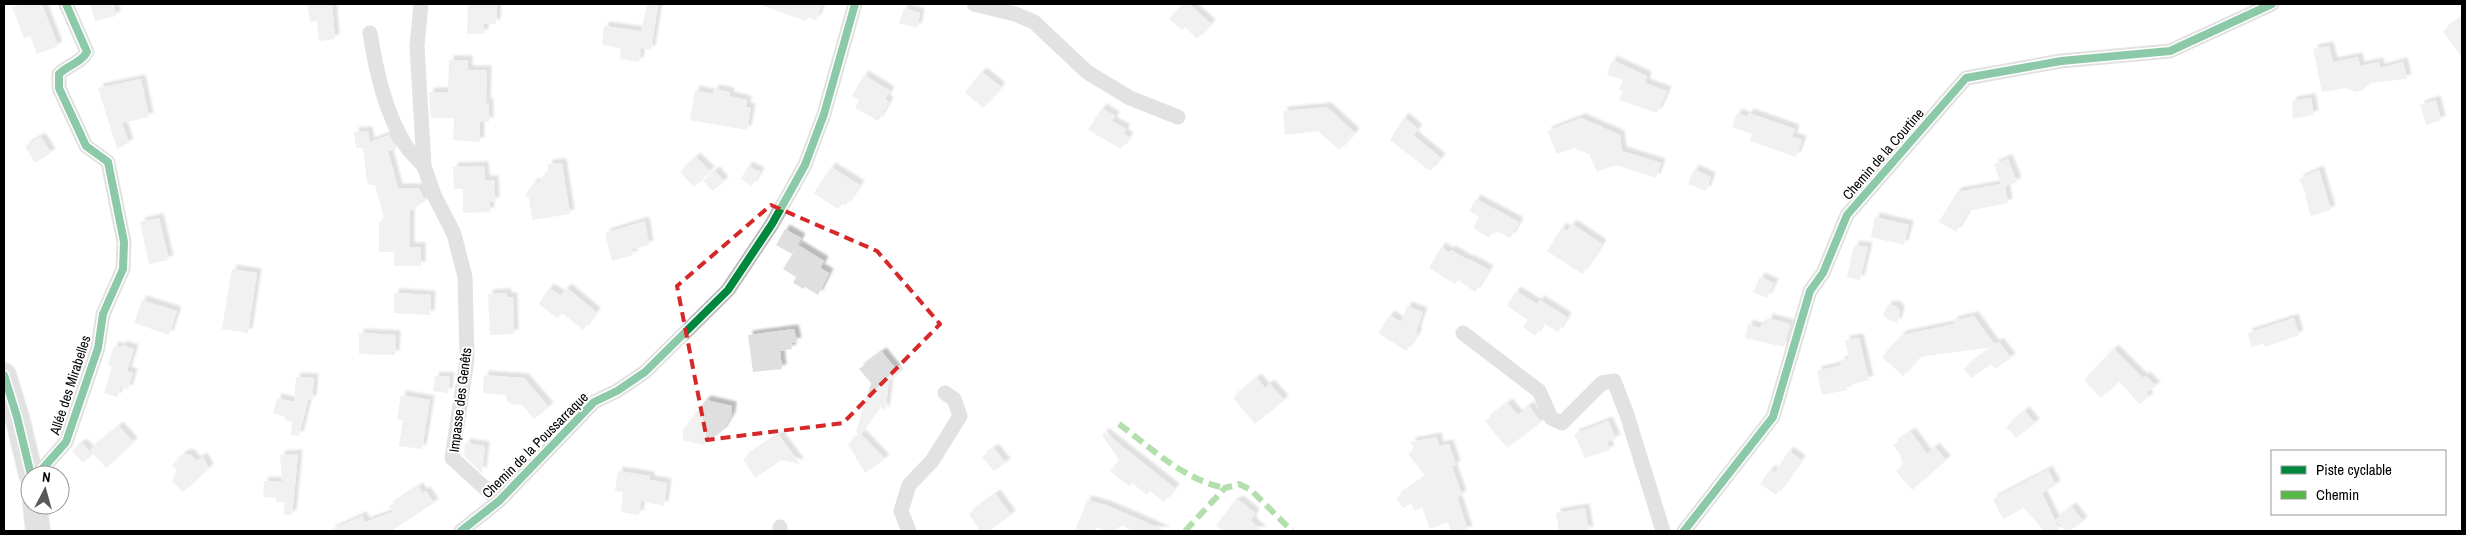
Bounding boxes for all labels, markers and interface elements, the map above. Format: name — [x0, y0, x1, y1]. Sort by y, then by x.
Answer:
street label: Chemin de la Courtine — [1838, 105, 1928, 203]
street label: Allée des Mirabelles — [45, 333, 95, 438]
street label: Impasse des Genêts — [445, 346, 475, 453]
street label: Chemin de la Poussarraque — [478, 388, 592, 502]
legend — [2271, 450, 2446, 515]
text: Piste cyclable — [2316, 459, 2392, 480]
north arrow — [20, 465, 70, 515]
text: N — [41, 468, 51, 486]
text: Chemin — [2316, 484, 2359, 505]

